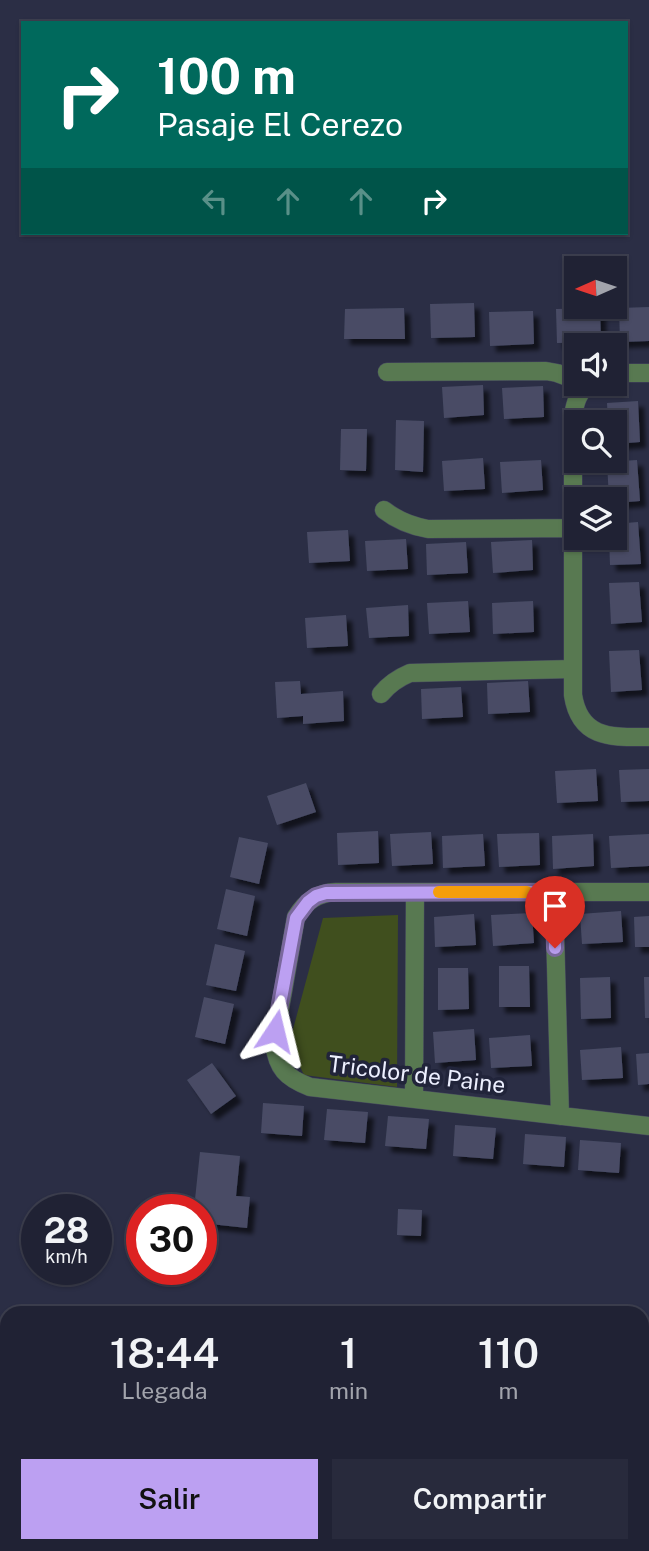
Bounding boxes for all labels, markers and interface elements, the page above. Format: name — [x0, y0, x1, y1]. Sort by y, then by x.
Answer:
text: 100 m — [157, 47, 296, 105]
icon: right — [42, 49, 133, 140]
text: Pasaje El Cerezo — [157, 106, 403, 143]
icon: left — [196, 182, 234, 220]
icon: ahead — [269, 182, 307, 220]
icon: ahead — [342, 182, 380, 220]
icon: right — [415, 182, 453, 220]
north arrow — [564, 256, 626, 318]
map controls — [564, 256, 627, 550]
button: sound — [564, 333, 627, 396]
button: search — [564, 410, 627, 473]
button: layers — [564, 487, 627, 550]
pin — [525, 876, 585, 948]
icon: arrive — [536, 887, 574, 925]
position arrow — [238, 994, 312, 1068]
street label: Tricolor de Paine — [327, 1050, 507, 1098]
speed limit sign: 30 — [126, 1194, 217, 1285]
text: 28 — [44, 1210, 89, 1251]
text: km/h — [45, 1246, 88, 1267]
text: 18:44 — [110, 1328, 219, 1377]
text: 1 — [340, 1328, 357, 1377]
text: 110 — [478, 1328, 539, 1377]
text: Llegada — [122, 1377, 207, 1404]
text: min — [329, 1377, 368, 1404]
text: m — [499, 1377, 518, 1404]
button: Salir — [21, 1459, 318, 1539]
button: Compartir — [332, 1459, 628, 1539]

